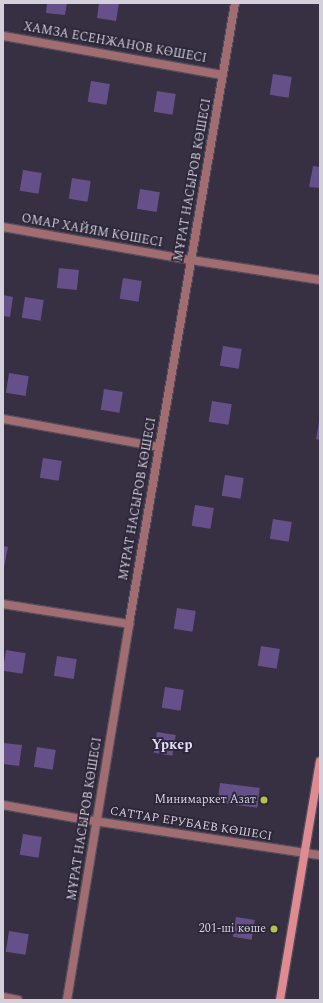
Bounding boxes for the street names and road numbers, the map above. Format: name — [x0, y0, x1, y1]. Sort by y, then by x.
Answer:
street label: ХАМЗА ЕСЕНЖАНОВ КӨШЕСІ — [22, 20, 208, 66]
street label: МҰРАТ НАСЫРОВ КӨШЕСІ — [172, 97, 214, 263]
street label: ОМАР ХАЙЯМ КӨШЕСІ — [20, 211, 164, 251]
street label: МҰРАТ НАСЫРОВ КӨШЕСІ — [117, 416, 159, 582]
street label: МҰРАТ НАСЫРОВ КӨШЕСІ — [65, 736, 105, 902]
street label: САТТАР ЕРУБАЕВ КӨШЕСІ — [109, 804, 273, 844]

